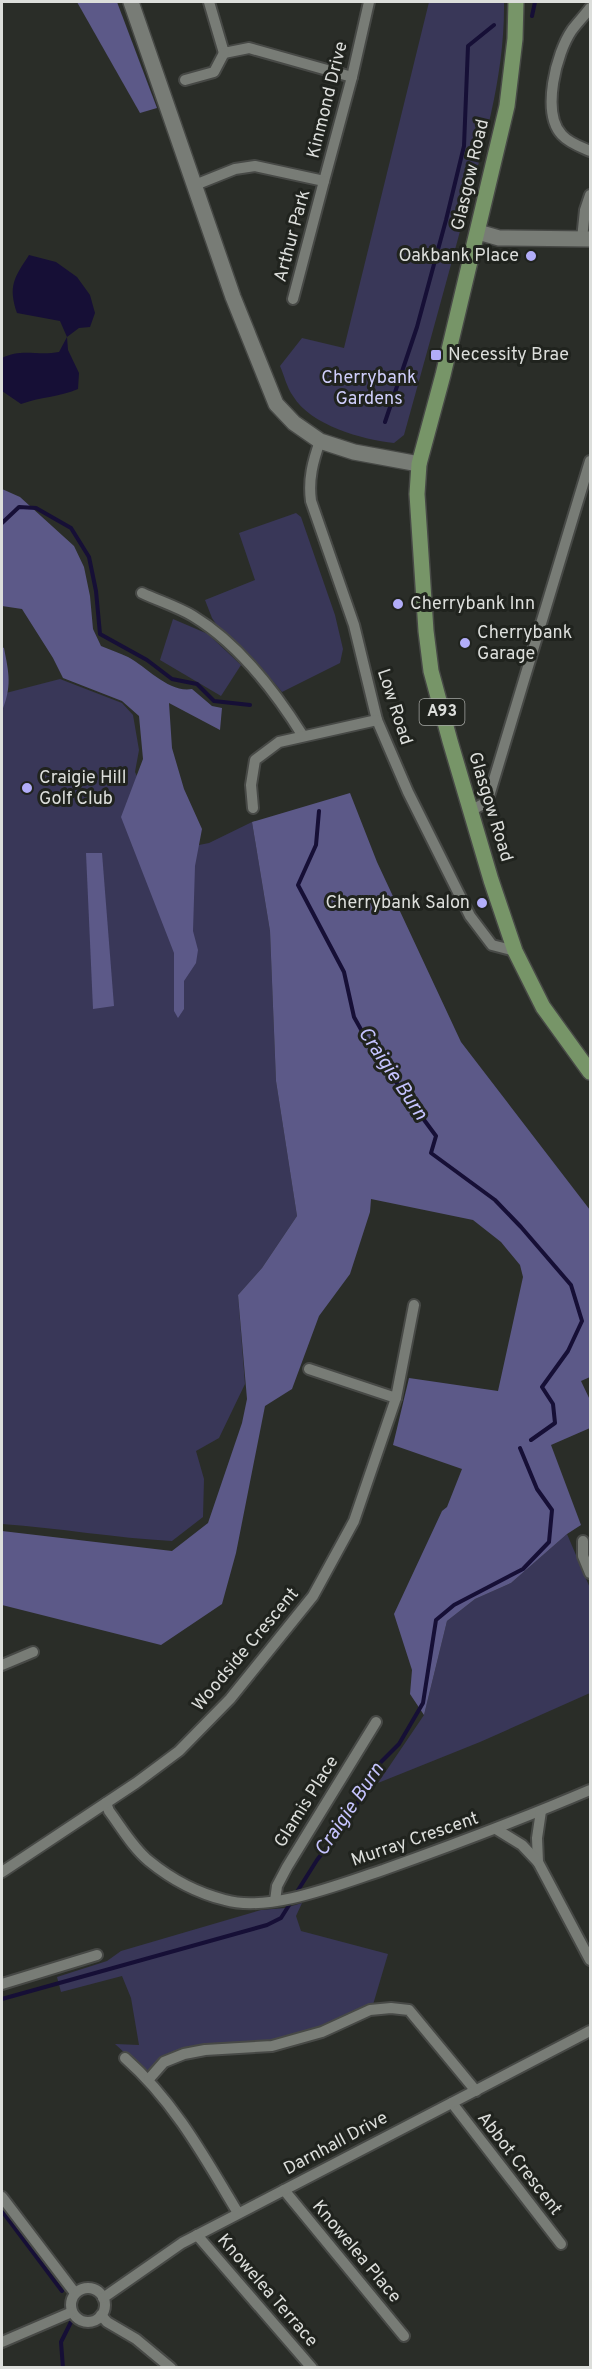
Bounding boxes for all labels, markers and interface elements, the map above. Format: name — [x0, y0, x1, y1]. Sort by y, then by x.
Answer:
street label: Kinmond Drive — [302, 39, 354, 161]
street label: Glasgow Road — [447, 117, 495, 233]
street label: Arthur Park — [270, 187, 316, 285]
place label: Oakbank Place — [399, 245, 519, 268]
marker: Oakbank Place — [524, 249, 538, 263]
place label: Necessity Brae — [448, 344, 569, 367]
marker: Necessity Brae — [429, 348, 443, 362]
park label: Cherrybank Gardens — [321, 367, 417, 411]
place label: Cherrybank Inn — [410, 593, 535, 616]
marker: Cherrybank Inn — [391, 597, 405, 611]
place label: Cherrybank Garage — [477, 622, 572, 666]
marker: Cherrybank Garage — [458, 636, 472, 650]
street label: Low Road — [371, 666, 417, 748]
road number: A93 — [420, 699, 464, 725]
street label: Glasgow Road — [462, 749, 518, 865]
place label: Craigie Hill Golf Club — [39, 767, 127, 811]
marker: Craigie Hill Golf Club — [20, 781, 34, 795]
place label: Cherrybank Salon — [325, 892, 470, 915]
marker: Cherrybank Salon — [475, 896, 489, 910]
water label: Craigie Burn — [351, 1022, 433, 1126]
street label: Woodside Crescent — [188, 1584, 304, 1716]
street label: Glamis Place — [270, 1752, 344, 1852]
water label: Craigie Burn — [309, 1758, 391, 1862]
street label: Murray Crescent — [348, 1807, 482, 1873]
street label: Darnhall Drive — [280, 2107, 392, 2181]
street label: Abbot Crescent — [471, 2108, 567, 2220]
street label: Knowelea Place — [306, 2196, 406, 2308]
street label: Knowelea Terrace — [212, 2230, 322, 2352]

